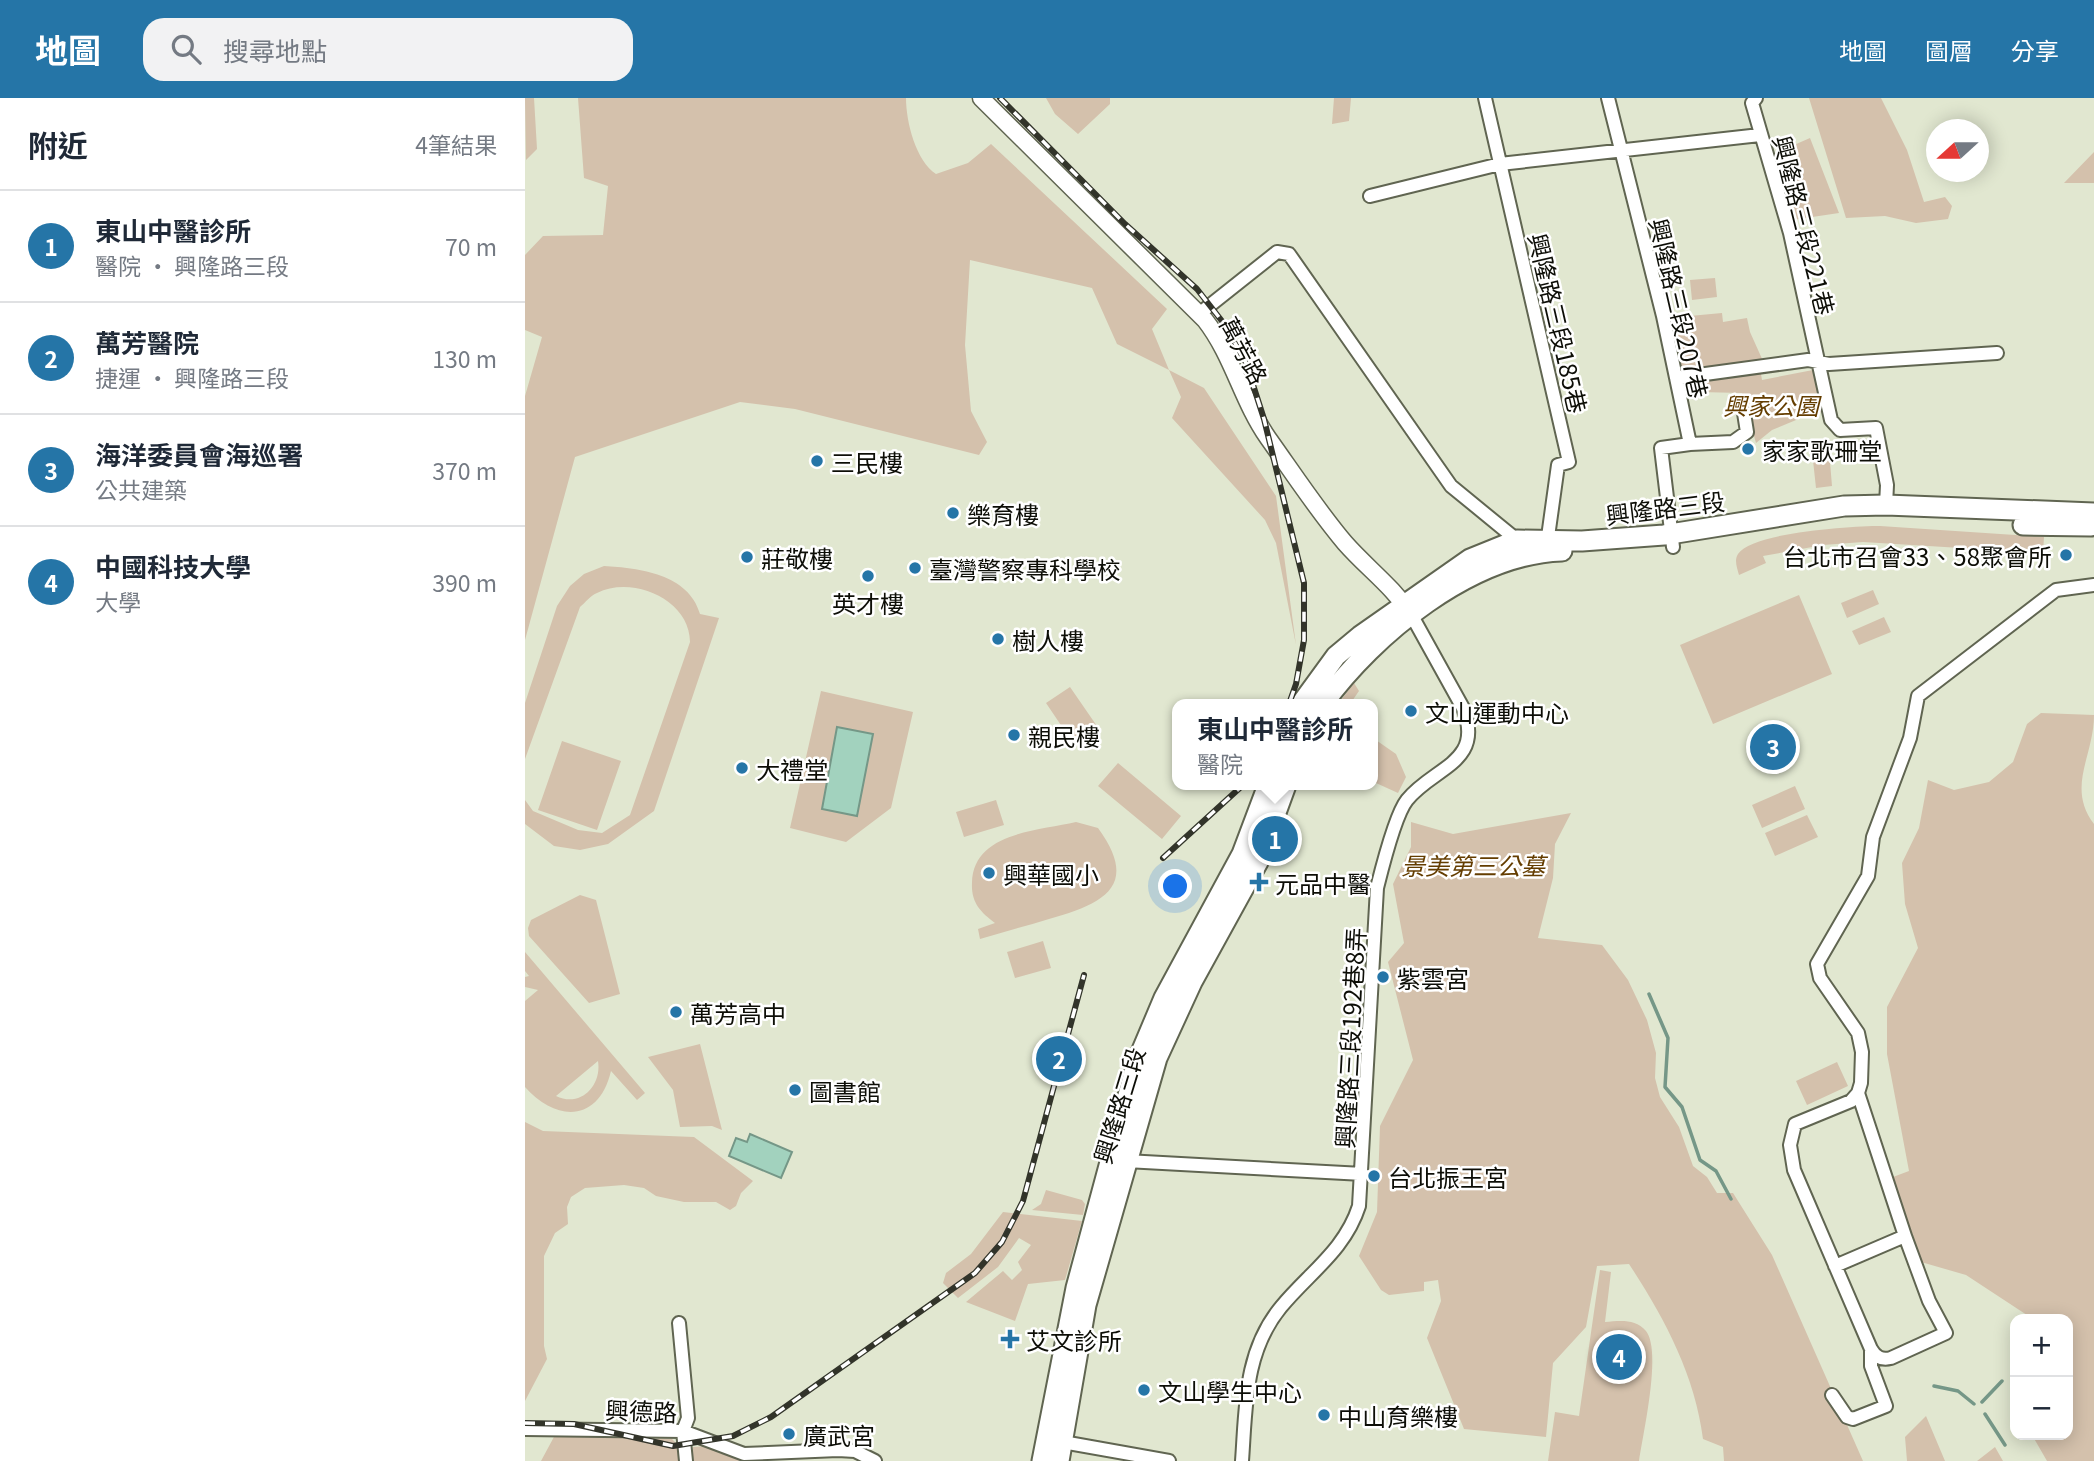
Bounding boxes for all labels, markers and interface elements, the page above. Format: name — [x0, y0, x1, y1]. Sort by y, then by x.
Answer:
search box — [143, 18, 633, 81]
text: 地圖 — [35, 25, 101, 73]
icon: search — [167, 30, 205, 68]
text: 搜尋地點 — [223, 31, 327, 68]
text: 地圖 — [1839, 32, 1887, 67]
text: 圖層 — [1925, 32, 1973, 67]
text: 分享 — [2011, 32, 2059, 67]
north arrow — [1926, 119, 1989, 182]
text: 附近 — [28, 122, 88, 166]
text: 4筆結果 — [415, 127, 497, 161]
street label: 興隆路三段221巷 — [1766, 132, 1844, 318]
text: 東山中醫診所 — [95, 211, 251, 248]
street label: 興隆路三段207巷 — [1642, 214, 1718, 402]
text: 1 — [44, 229, 58, 263]
text: 70 m — [445, 229, 497, 263]
street label: 興隆路三段185巷 — [1521, 229, 1597, 417]
text: 醫院 · 興隆路三段 — [95, 248, 289, 282]
street label: 萬芳路 — [1213, 310, 1277, 390]
text: 萬芳醫院 — [95, 323, 199, 360]
text: 2 — [44, 341, 58, 375]
text: 130 m — [432, 341, 497, 375]
text: 捷運 · 興隆路三段 — [95, 360, 289, 394]
park label: 興家公園 — [1723, 387, 1822, 422]
place label: 家家歌珊堂 — [1762, 432, 1882, 467]
text: 海洋委員會海巡署 — [95, 435, 303, 472]
marker: 家家歌珊堂 — [1740, 441, 1756, 457]
place label: 三民樓 — [831, 444, 903, 479]
text: 3 — [44, 453, 58, 487]
text: 370 m — [432, 453, 497, 487]
marker: 三民樓 — [809, 453, 825, 469]
text: 公共建築 — [95, 472, 187, 506]
street label: 興隆路三段 — [1603, 482, 1727, 532]
place label: 樂育樓 — [967, 496, 1039, 531]
marker: 樂育樓 — [945, 505, 961, 521]
place label: 台北市召會33、58聚會所 — [1783, 538, 2052, 573]
place label: 莊敬樓 — [761, 540, 833, 575]
text: 中國科技大學 — [95, 547, 251, 584]
marker: 台北市召會33、58聚會所 — [2058, 547, 2074, 563]
marker: 莊敬樓 — [739, 549, 755, 565]
place label: 臺灣警察專科學校 — [929, 551, 1121, 586]
marker: 臺灣警察專科學校 — [907, 560, 923, 576]
text: 4 — [44, 565, 58, 599]
text: 390 m — [432, 565, 497, 599]
marker: 英才樓 — [860, 568, 876, 584]
text: 大學 — [95, 584, 141, 618]
place label: 英才樓 — [832, 585, 904, 620]
place label: 樹人樓 — [1012, 622, 1084, 657]
marker: 樹人樓 — [990, 631, 1006, 647]
place label: 文山運動中心 — [1425, 694, 1569, 729]
popup — [1172, 699, 1378, 790]
marker: 文山運動中心 — [1403, 703, 1419, 719]
text: 東山中醫診所 — [1197, 709, 1353, 746]
place label: 親民樓 — [1028, 718, 1100, 753]
pin: 3 — [1750, 721, 1796, 773]
marker: 親民樓 — [1006, 727, 1022, 743]
text: 醫院 — [1197, 746, 1243, 780]
place label: 大禮堂 — [756, 751, 828, 786]
marker: 大禮堂 — [734, 760, 750, 776]
pin: 1 — [1252, 813, 1298, 865]
park label: 景美第三公墓 — [1401, 847, 1549, 882]
place label: 興華國小 — [1003, 856, 1099, 891]
marker: 興華國小 — [981, 865, 997, 881]
place label: 元品中醫 — [1275, 865, 1371, 900]
your location — [1158, 869, 1192, 903]
marker: 元品中醫 — [1249, 872, 1269, 892]
street label: 興隆路三段192巷8弄 — [1326, 927, 1372, 1149]
place label: 紫雲宮 — [1397, 960, 1469, 995]
marker: 紫雲宮 — [1375, 969, 1391, 985]
place label: 萬芳高中 — [690, 995, 786, 1030]
marker: 萬芳高中 — [668, 1004, 684, 1020]
pin: 2 — [1036, 1033, 1082, 1085]
street label: 興隆路三段 — [1084, 1043, 1152, 1167]
place label: 圖書館 — [809, 1073, 881, 1108]
marker: 圖書館 — [787, 1082, 803, 1098]
place label: 台北振王宮 — [1388, 1159, 1508, 1194]
marker: 台北振王宮 — [1366, 1168, 1382, 1184]
map controls — [2010, 1314, 2073, 1440]
button: + — [2010, 1314, 2073, 1377]
place label: 艾文診所 — [1026, 1322, 1122, 1357]
marker: 艾文診所 — [1000, 1329, 1020, 1349]
pin: 4 — [1596, 1331, 1642, 1383]
place label: 文山學生中心 — [1158, 1373, 1302, 1408]
button: − — [2010, 1377, 2073, 1440]
marker: 文山學生中心 — [1136, 1382, 1152, 1398]
street label: 興德路 — [604, 1391, 678, 1429]
place label: 中山育樂樓 — [1338, 1398, 1458, 1433]
marker: 中山育樂樓 — [1316, 1407, 1332, 1423]
place label: 廣武宮 — [803, 1417, 875, 1452]
marker: 廣武宮 — [781, 1426, 797, 1442]

